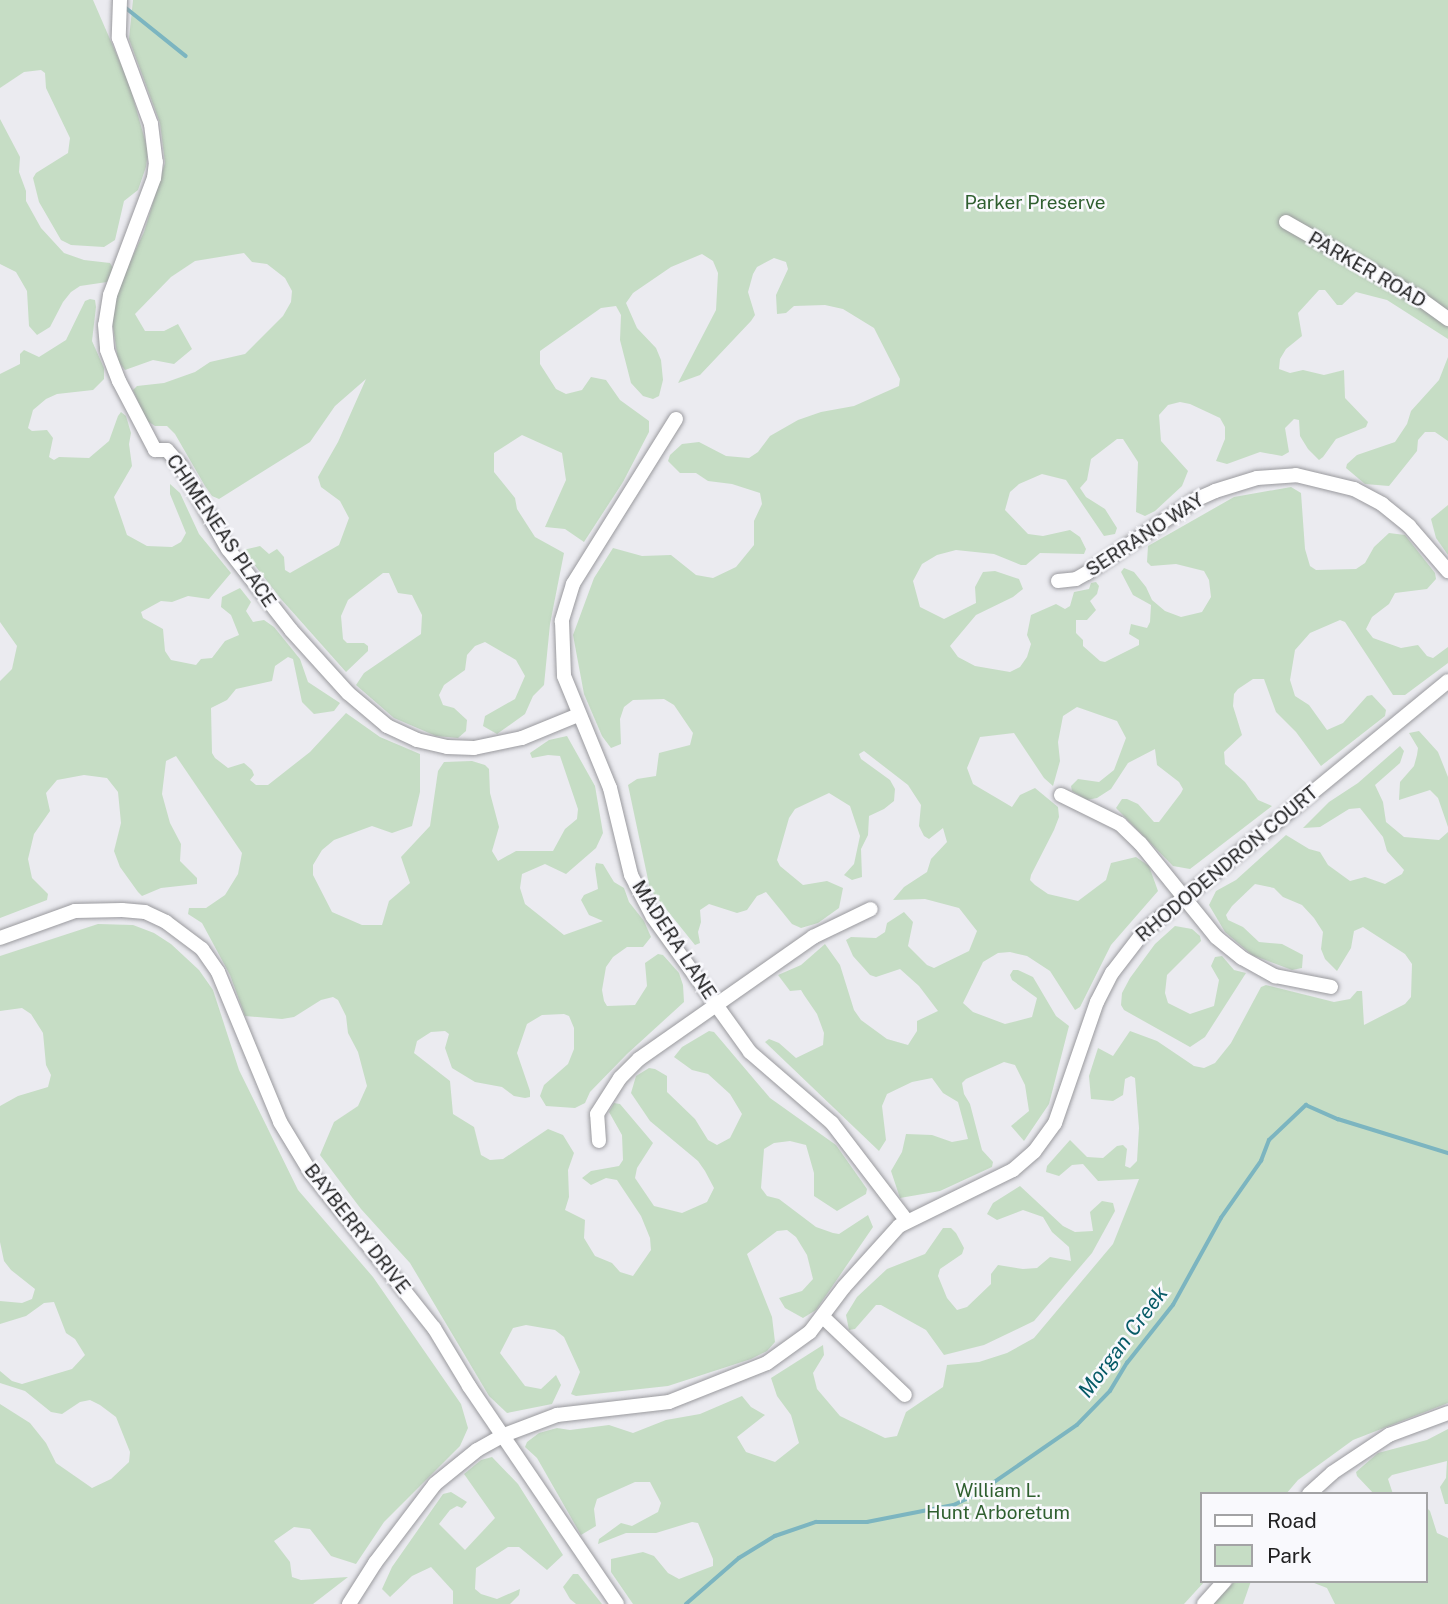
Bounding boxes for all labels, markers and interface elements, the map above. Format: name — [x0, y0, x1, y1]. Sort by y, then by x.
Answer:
park label: Parker Preserve — [964, 192, 1106, 214]
street label: PARKER ROAD — [1304, 227, 1430, 313]
street label: CHIMENEAS PLACE — [161, 450, 281, 612]
street label: SERRANO WAY — [1082, 488, 1208, 582]
street label: RHODODENDRON COURT — [1131, 781, 1323, 947]
street label: MADERA LANE — [627, 876, 721, 1004]
street label: BAYBERRY DRIVE — [299, 1159, 415, 1299]
water label: Morgan Creek — [1073, 1281, 1173, 1403]
park label: William L. Hunt Arboretum — [926, 1480, 1070, 1524]
legend — [1200, 1492, 1427, 1583]
text: Road — [1267, 1508, 1317, 1533]
text: Park — [1267, 1543, 1312, 1568]

